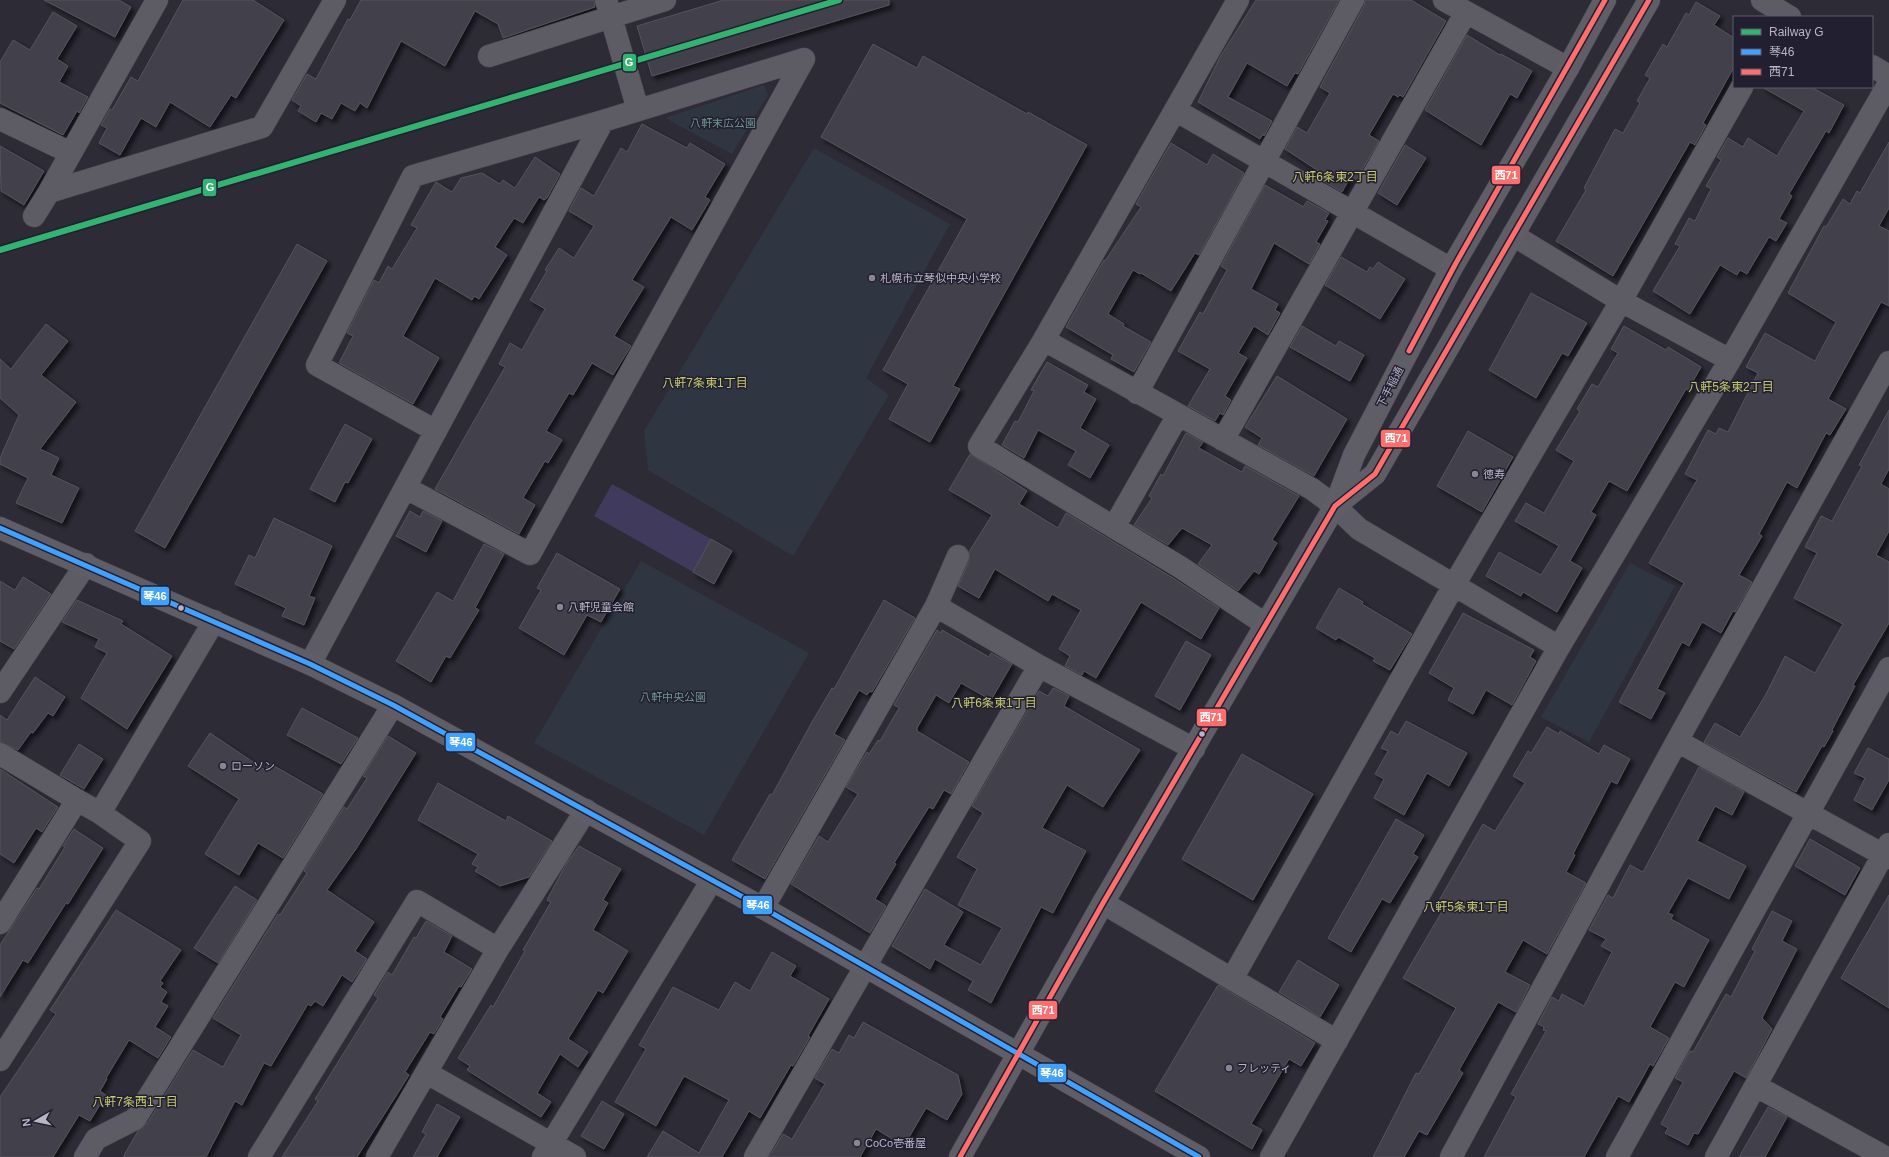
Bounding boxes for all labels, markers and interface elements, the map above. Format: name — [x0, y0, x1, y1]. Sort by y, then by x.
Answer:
legend — [1733, 16, 1873, 88]
text: Railway G — [1769, 25, 1824, 39]
text: 琴46 — [1769, 45, 1795, 59]
line badge: G — [622, 53, 637, 72]
text: G — [625, 56, 633, 68]
text: 西71 — [1769, 65, 1795, 79]
park label: 八軒末広公園 — [690, 117, 756, 129]
line badge: 西71 — [1491, 165, 1521, 185]
text: 西71 — [1494, 169, 1518, 181]
district label: 八軒6条東2丁目 — [1292, 170, 1378, 184]
line badge: G — [202, 178, 217, 197]
text: G — [206, 181, 214, 193]
place label: 札幌市立琴似中央小学校 — [880, 272, 1001, 284]
marker: 札幌市立琴似中央小学校 — [867, 273, 877, 283]
street label: 下手稲通 — [1375, 365, 1405, 409]
district label: 八軒7条東1丁目 — [662, 376, 748, 390]
district label: 八軒5条東2丁目 — [1688, 380, 1774, 394]
line badge: 西71 — [1380, 429, 1411, 448]
text: 西71 — [1384, 432, 1408, 444]
place label: 徳寿 — [1483, 468, 1505, 480]
marker: 徳寿 — [1470, 469, 1480, 479]
line badge: 琴46 — [140, 586, 170, 606]
text: 琴46 — [142, 590, 167, 602]
place label: 八軒児童会館 — [568, 601, 634, 613]
marker: 八軒児童会館 — [555, 602, 565, 612]
unlabelled marker — [176, 603, 186, 613]
park label: 八軒中央公園 — [640, 691, 706, 703]
district label: 八軒6条東1丁目 — [951, 696, 1037, 710]
line badge: 西71 — [1196, 708, 1227, 727]
text: 西71 — [1199, 711, 1223, 723]
unlabelled marker — [1197, 729, 1207, 739]
line badge: 琴46 — [445, 732, 476, 752]
text: 琴46 — [448, 736, 473, 748]
place label: ローソン — [231, 760, 275, 772]
marker: ローソン — [218, 761, 228, 771]
line badge: 琴46 — [742, 895, 773, 915]
text: 琴46 — [745, 899, 770, 911]
district label: 八軒5条東1丁目 — [1423, 900, 1509, 914]
line badge: 西71 — [1028, 1000, 1058, 1020]
text: 西71 — [1031, 1004, 1055, 1016]
place label: フレッティ — [1237, 1062, 1291, 1074]
line badge: 琴46 — [1037, 1063, 1067, 1083]
marker: フレッティ — [1224, 1063, 1234, 1073]
text: 琴46 — [1039, 1067, 1064, 1079]
district label: 八軒7条西1丁目 — [92, 1095, 178, 1109]
north arrow — [16, 1101, 56, 1141]
text: N — [20, 1118, 33, 1127]
place label: CoCo壱番屋 — [865, 1137, 926, 1149]
marker: CoCo壱番屋 — [852, 1138, 862, 1148]

